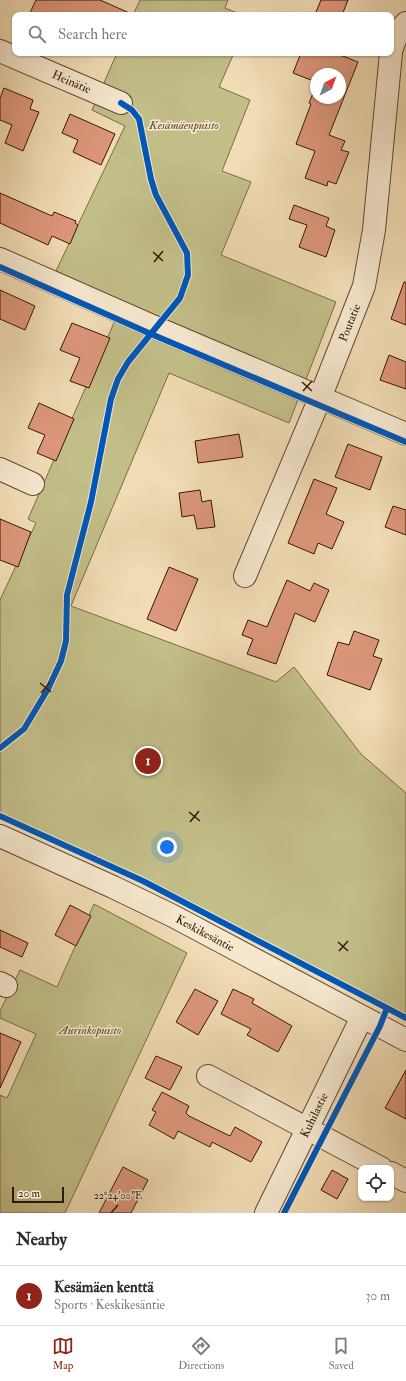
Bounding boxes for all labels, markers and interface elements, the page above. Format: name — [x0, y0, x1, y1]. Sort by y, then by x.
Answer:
search box — [12, 12, 394, 56]
icon: search — [26, 23, 48, 45]
text: Search here — [58, 25, 127, 44]
street label: Heinätie — [50, 67, 94, 97]
north arrow — [310, 68, 346, 104]
park label: Kesämäenpuisto — [148, 118, 219, 133]
street label: Poutatie — [335, 302, 364, 344]
pin: 1 — [135, 746, 161, 776]
your location — [157, 837, 177, 857]
street label: Keskikesäntie — [173, 911, 237, 955]
park label: Aurinkopuisto — [57, 1023, 121, 1038]
street label: Kuhilastie — [297, 1090, 331, 1140]
map controls — [358, 1165, 394, 1201]
button: locate — [358, 1165, 394, 1201]
scale bar — [12, 1185, 64, 1204]
text: 20 m — [18, 1187, 40, 1200]
text: 22°24'00"E — [94, 1190, 142, 1202]
text: Nearby — [16, 1229, 67, 1250]
text: Kesämäen kenttä — [54, 1278, 154, 1297]
text: 1 — [27, 1288, 31, 1304]
text: 30 m — [366, 1288, 390, 1304]
text: Sports · Keskikesäntie — [54, 1297, 165, 1313]
tab: Map — [52, 1335, 74, 1372]
tab: Directions — [178, 1335, 225, 1372]
tab: Saved — [329, 1335, 354, 1372]

